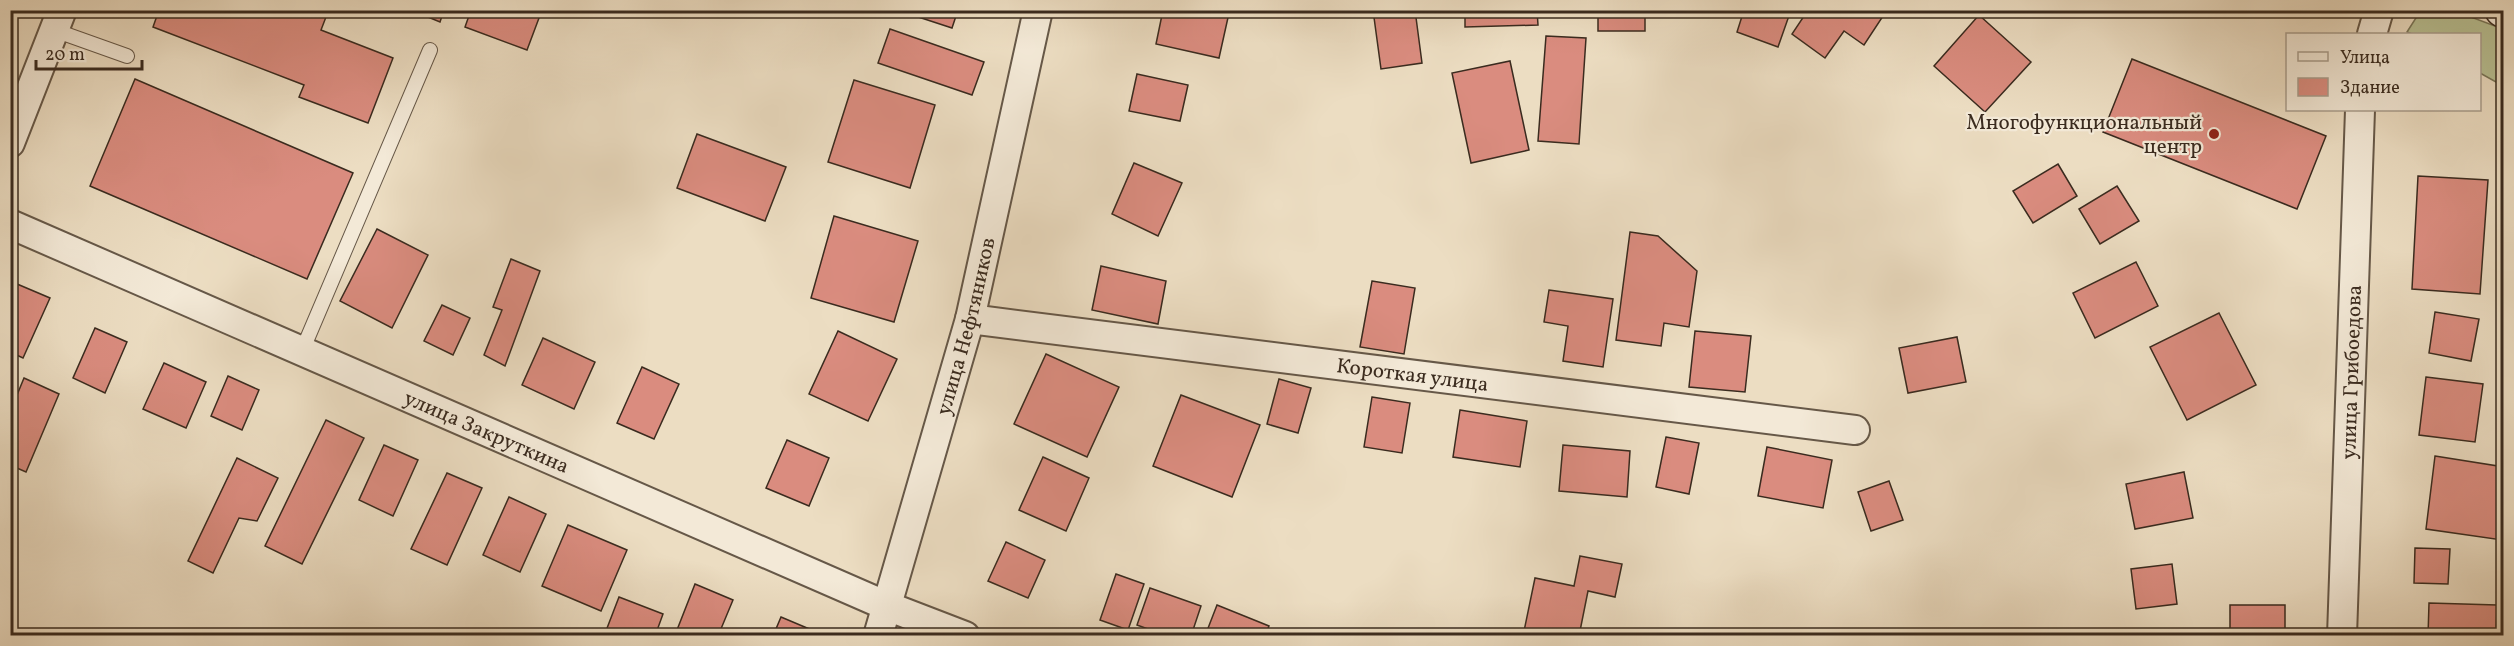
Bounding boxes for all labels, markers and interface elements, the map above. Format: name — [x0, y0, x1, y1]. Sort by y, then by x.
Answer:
scale bar — [36, 33, 142, 71]
legend — [2286, 33, 2481, 111]
text: 20 m — [45, 43, 85, 68]
text: Улица — [2340, 46, 2390, 71]
text: Здание — [2340, 76, 2400, 101]
place label: Многофункциональный центр — [1966, 109, 2202, 162]
marker: Многофункциональный центр — [2207, 127, 2221, 141]
street label: улица Нефтяников — [930, 235, 1004, 419]
street label: улица Грибоедова — [2335, 284, 2370, 460]
street label: Короткая улица — [1335, 352, 1490, 400]
street label: улица Закруткина — [399, 384, 573, 482]

